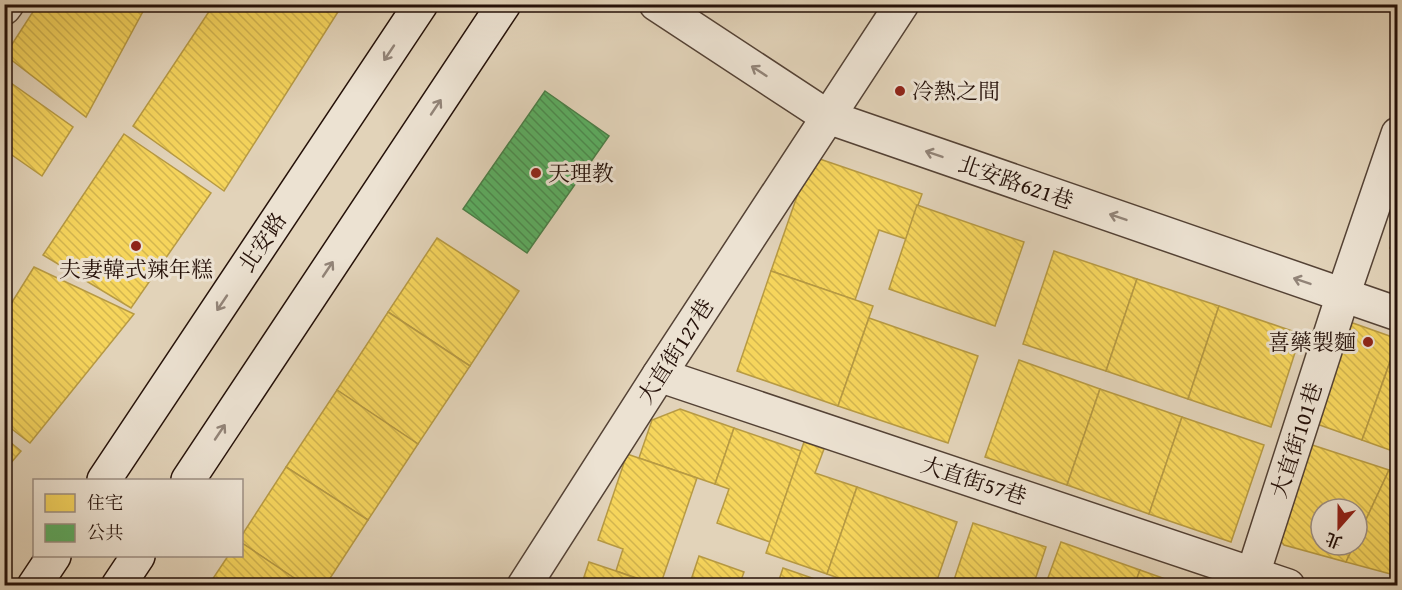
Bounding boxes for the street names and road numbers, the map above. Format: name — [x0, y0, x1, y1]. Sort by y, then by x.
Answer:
street label: 北安路621巷 — [954, 147, 1078, 217]
street label: 北安路 — [230, 206, 294, 278]
street label: 大直街127巷 — [629, 292, 721, 410]
street label: 大直街101巷 — [1262, 378, 1330, 502]
street label: 大直街57巷 — [917, 448, 1031, 512]

